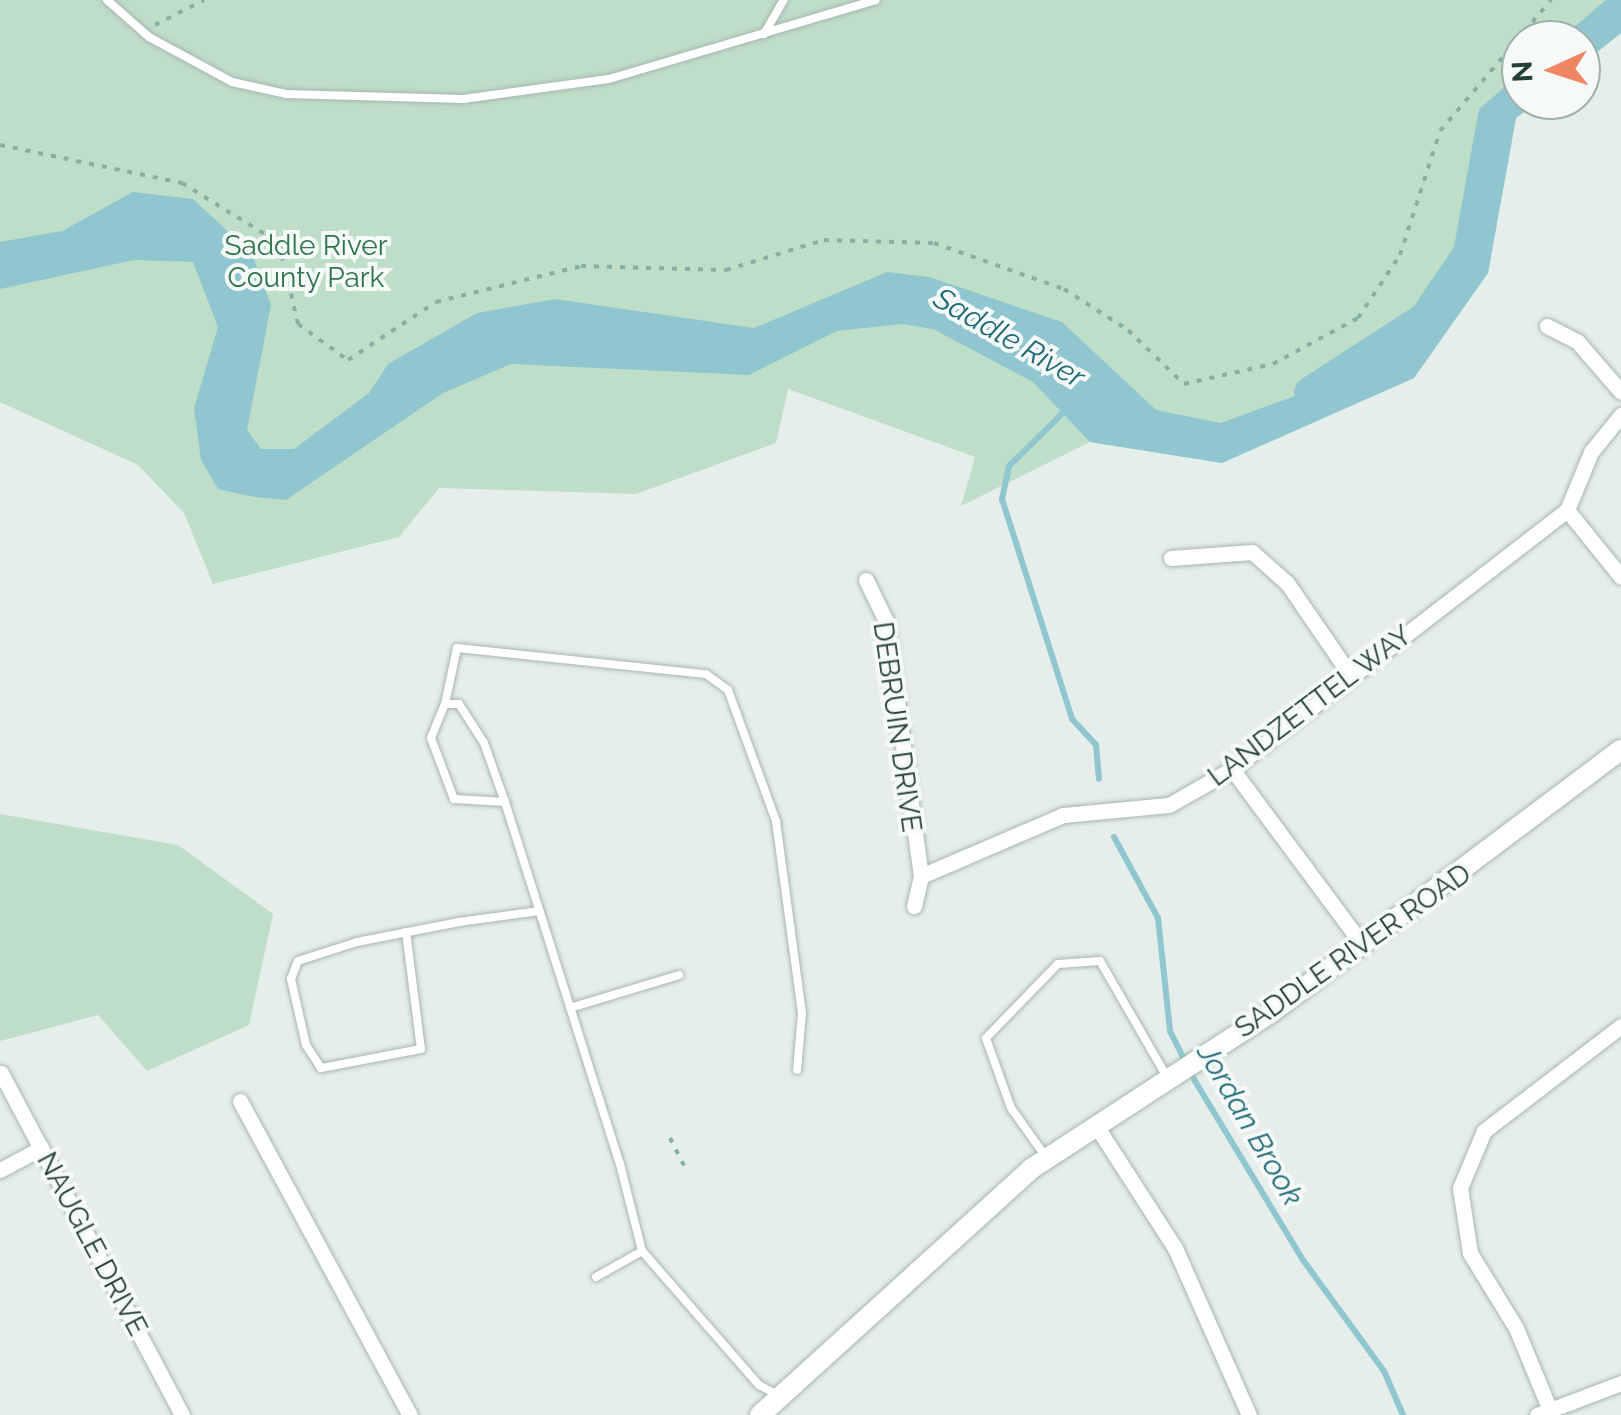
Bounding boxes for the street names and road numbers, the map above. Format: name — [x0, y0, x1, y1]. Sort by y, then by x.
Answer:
street label: LANDZETTEL WAY — [1201, 618, 1419, 794]
street label: DEBRUIN DRIVE — [866, 620, 928, 834]
street label: SADDLE RIVER ROAD — [1229, 857, 1477, 1045]
street label: NAUGLE DRIVE — [30, 1147, 154, 1341]

